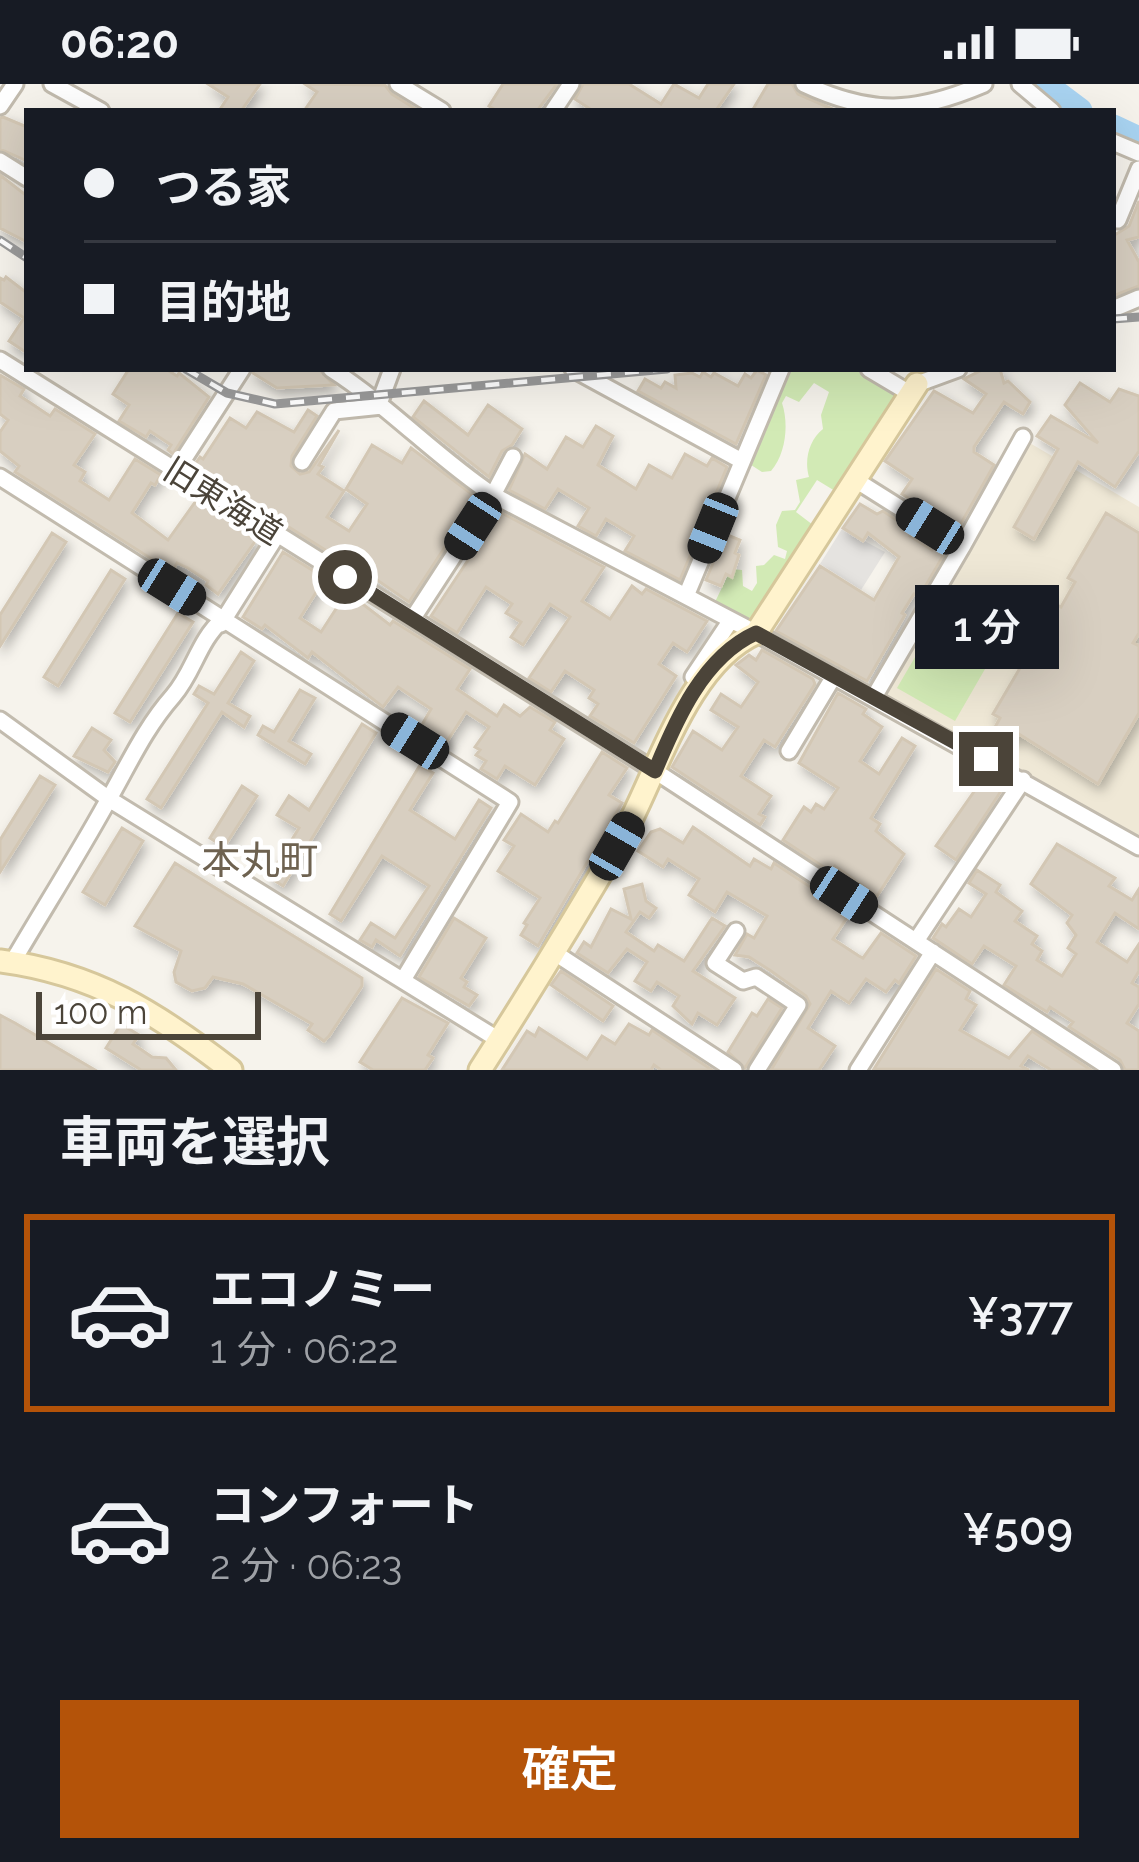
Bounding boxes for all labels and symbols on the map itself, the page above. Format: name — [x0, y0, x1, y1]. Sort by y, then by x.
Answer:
street label: 旧東海道 — [157, 449, 289, 553]
car — [438, 486, 508, 566]
car — [683, 488, 743, 568]
car — [890, 492, 970, 560]
route start — [318, 550, 372, 604]
car — [132, 553, 212, 621]
callout: 1 分 — [914, 585, 1058, 669]
car — [375, 707, 455, 775]
route end — [959, 732, 1013, 786]
car — [583, 806, 651, 886]
district label: 本丸町 — [201, 837, 319, 883]
car — [804, 860, 884, 930]
scale bar — [36, 986, 261, 1039]

